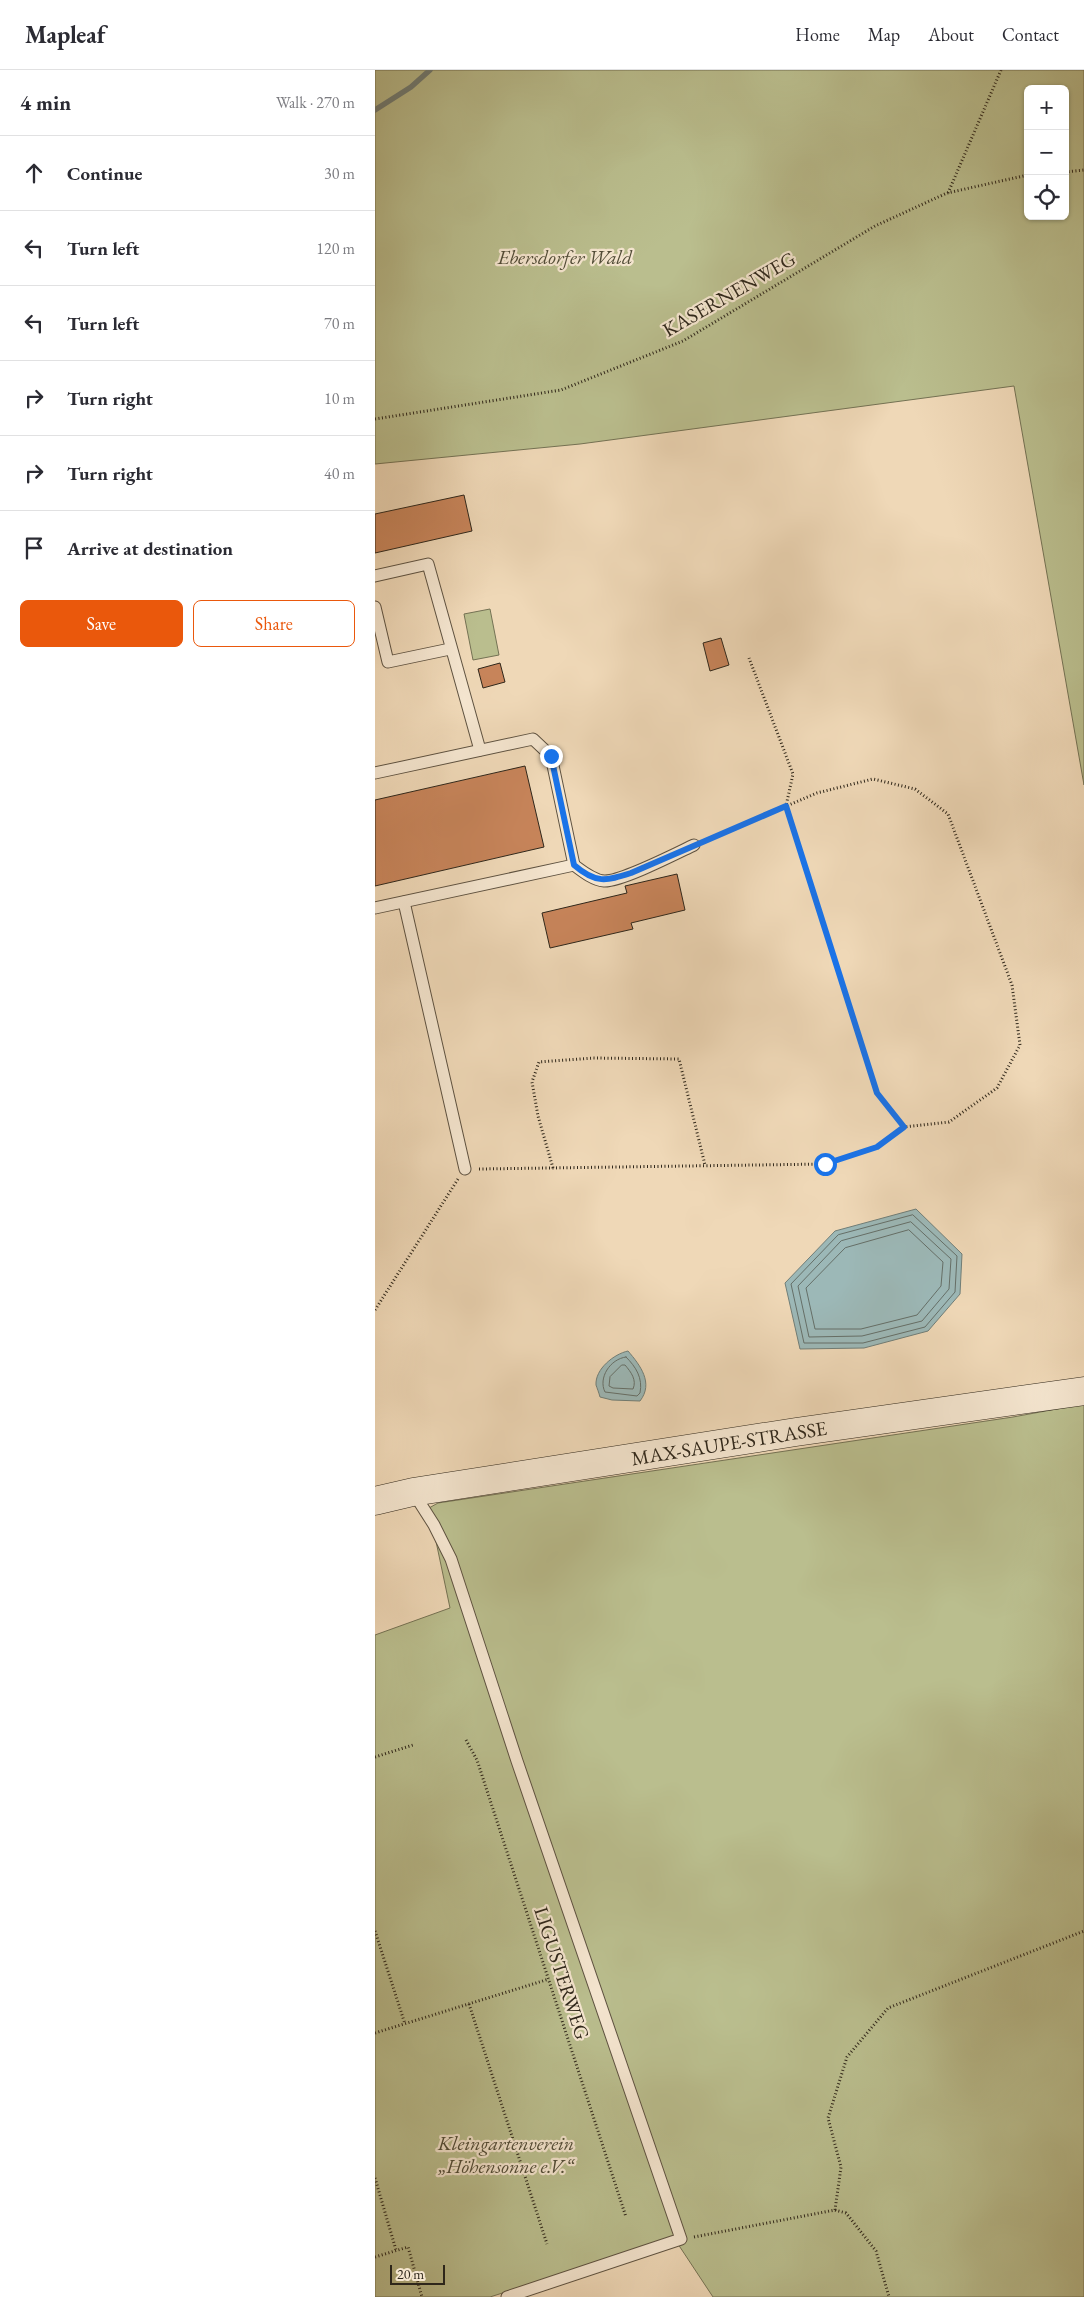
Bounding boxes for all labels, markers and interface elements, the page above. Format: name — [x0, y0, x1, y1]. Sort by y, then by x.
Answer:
text: Mapleaf — [25, 19, 106, 50]
text: Home — [795, 23, 840, 46]
text: Map — [868, 23, 900, 46]
text: About — [928, 23, 974, 46]
text: Contact — [1002, 23, 1059, 46]
map controls — [1024, 85, 1069, 220]
button: + — [1024, 85, 1069, 130]
text: 4 min — [20, 89, 71, 116]
text: Walk · 270 m — [276, 92, 355, 113]
button: − — [1024, 130, 1069, 175]
icon: ahead — [20, 159, 48, 187]
text: Continue — [67, 161, 142, 186]
text: 30 m — [324, 163, 355, 184]
button: locate — [1024, 175, 1069, 220]
icon: left — [20, 234, 48, 262]
text: Turn left — [67, 236, 139, 261]
text: 120 m — [316, 238, 355, 259]
park label: Ebersdorfer Wald — [497, 244, 633, 270]
street label: KASERNENWEG — [658, 245, 800, 343]
icon: left — [20, 309, 48, 337]
text: Turn left — [67, 311, 139, 336]
text: 70 m — [324, 313, 355, 334]
icon: right — [20, 384, 48, 412]
text: Turn right — [67, 386, 153, 411]
text: 10 m — [324, 388, 355, 409]
icon: right — [20, 459, 48, 487]
text: Turn right — [67, 461, 153, 486]
text: 40 m — [324, 463, 355, 484]
icon: arrive — [20, 534, 48, 562]
text: Arrive at destination — [67, 536, 233, 561]
button: Save — [20, 600, 183, 647]
button: Share — [193, 600, 355, 647]
route end — [540, 745, 563, 768]
route start — [814, 1153, 837, 1176]
street label: MAX-SAUPE-STRASSE — [629, 1415, 829, 1471]
street label: LIGUSTERWEG — [528, 1903, 596, 2043]
park label: Kleingartenverein „Höhensonne e.V.“ — [437, 2130, 576, 2179]
scale bar — [390, 2262, 445, 2285]
text: 20 m — [397, 2265, 424, 2283]

